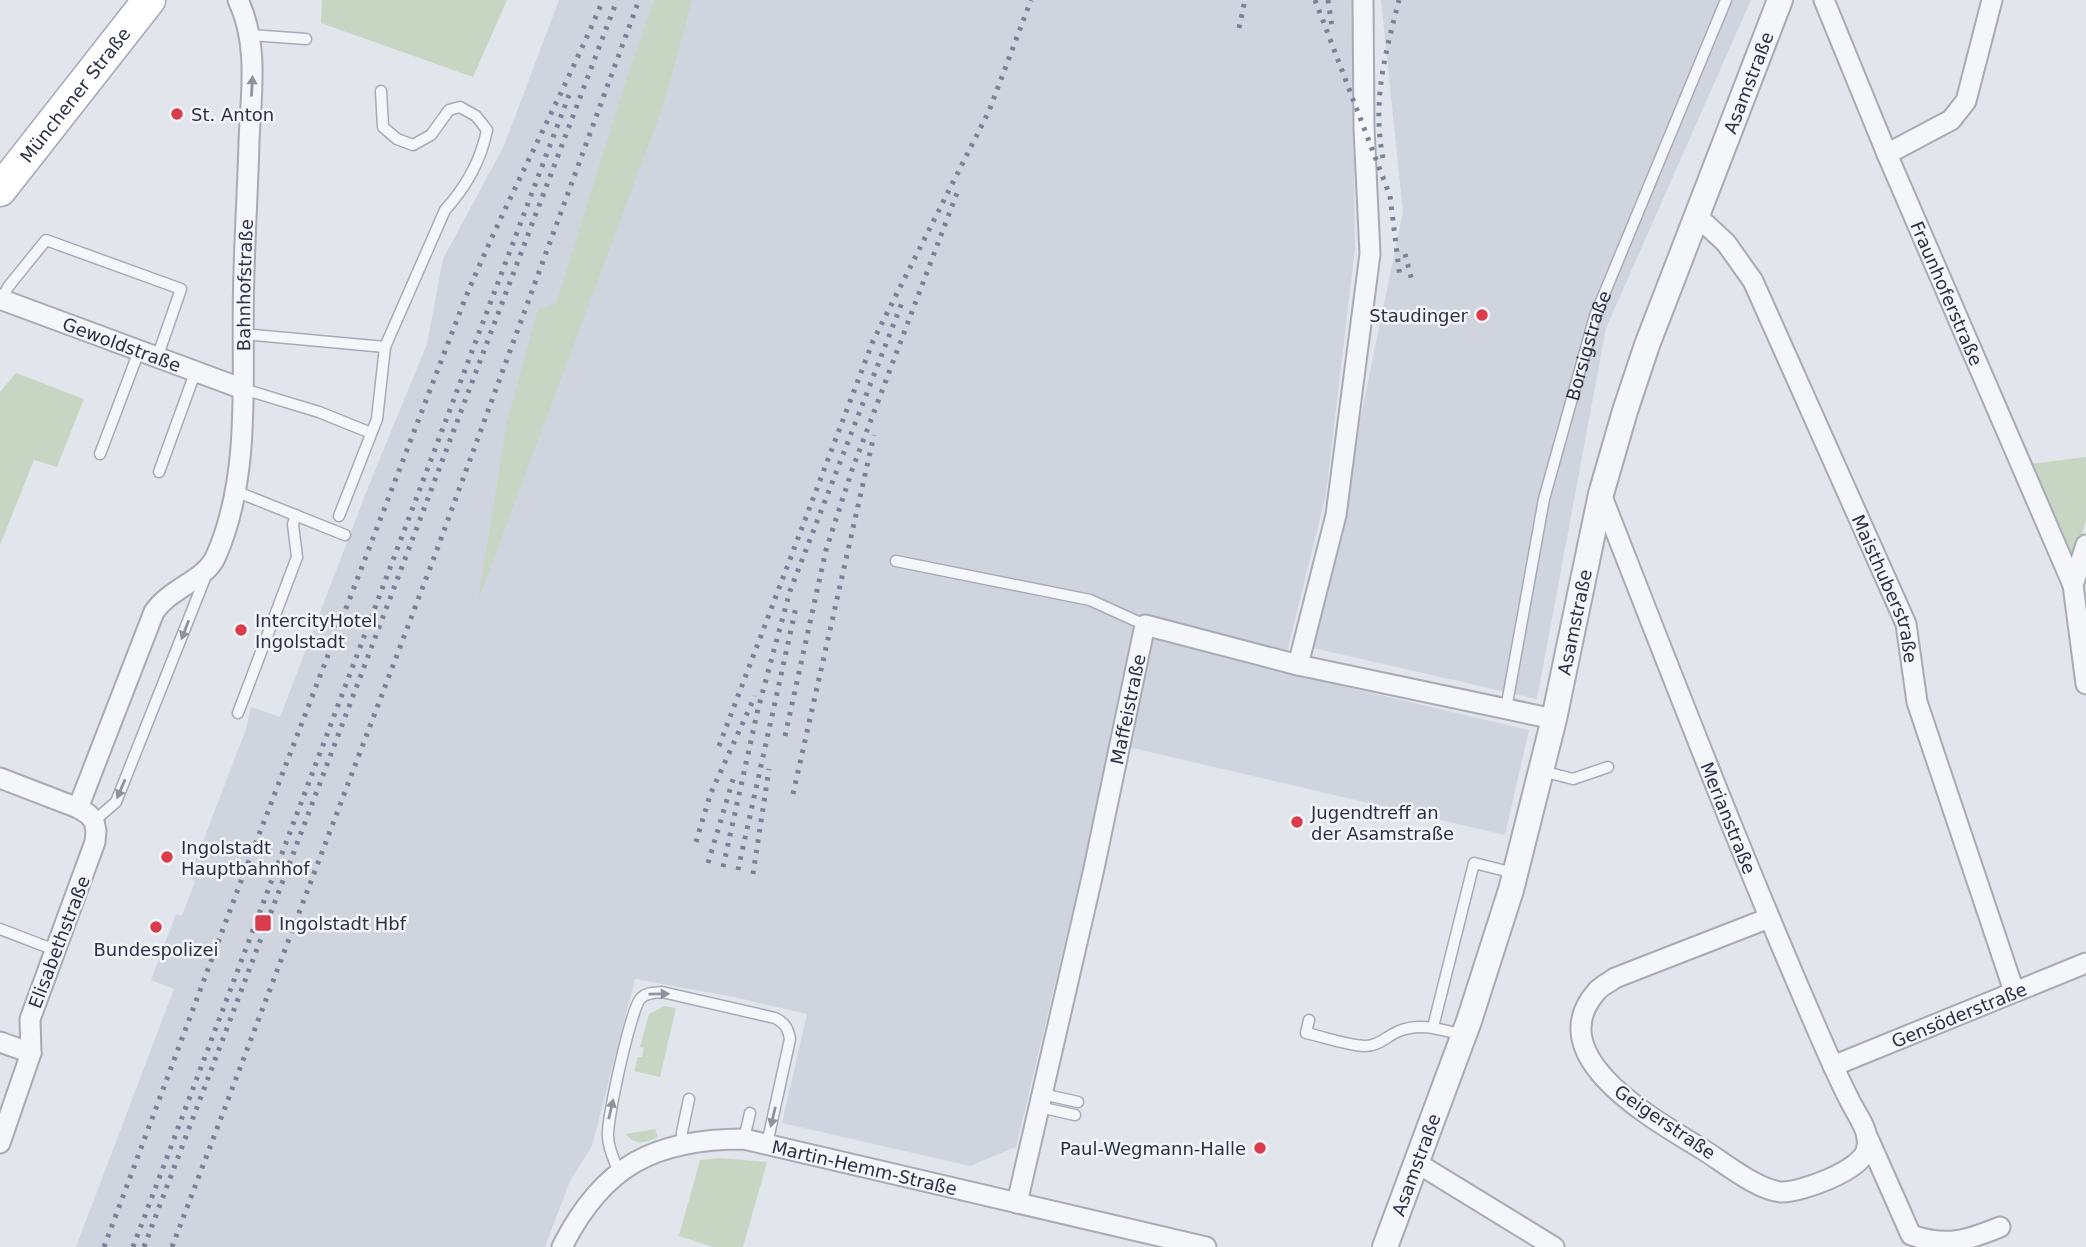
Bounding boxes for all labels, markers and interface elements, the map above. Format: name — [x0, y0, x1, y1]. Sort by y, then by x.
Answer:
street label: Münchener Straße — [15, 23, 134, 166]
street label: Asamstraße — [1719, 29, 1777, 137]
one-way arrow — [246, 74, 257, 96]
place label: St. Anton — [191, 104, 274, 125]
marker: St. Anton — [169, 106, 185, 122]
street label: Fraunhoferstraße — [1907, 218, 1987, 368]
street label: Bahnhofstraße — [233, 219, 256, 351]
street label: Borsigstraße — [1561, 287, 1615, 403]
place label: Staudinger — [1369, 305, 1469, 326]
marker: Staudinger — [1474, 307, 1490, 323]
street label: Gewoldstraße — [60, 313, 184, 376]
street label: Maisthuberstraße — [1848, 511, 1922, 664]
street label: Asamstraße — [1553, 567, 1596, 677]
place label: IntercityHotel Ingolstadt — [255, 610, 377, 652]
one-way arrow — [179, 620, 190, 641]
marker: IntercityHotel Ingolstadt — [233, 622, 249, 638]
street label: Maffeistraße — [1106, 652, 1149, 766]
street label: Merianstraße — [1697, 759, 1761, 877]
one-way arrow — [115, 778, 126, 799]
place label: Jugendtreff an der Asamstraße — [1310, 802, 1454, 844]
marker: Jugendtreff an der Asamstraße — [1289, 814, 1305, 830]
place label: Ingolstadt Hauptbahnhof — [181, 837, 310, 879]
marker: Ingolstadt Hauptbahnhof — [159, 849, 175, 865]
street label: Elisabethstraße — [24, 873, 94, 1011]
marker: Ingolstadt Hbf — [253, 913, 273, 933]
place label: Ingolstadt Hbf — [279, 913, 407, 934]
marker: Bundespolizei — [148, 919, 164, 935]
place label: Bundespolizei — [93, 939, 219, 960]
street label: Gensöderstraße — [1888, 978, 2030, 1052]
one-way arrow — [648, 989, 670, 1000]
street label: Geigerstraße — [1611, 1081, 1719, 1163]
one-way arrow — [606, 1098, 617, 1120]
one-way arrow — [767, 1106, 778, 1128]
street label: Asamstraße — [1387, 1110, 1444, 1219]
street label: Martin-Hemm-Straße — [770, 1135, 959, 1199]
place label: Paul-Wegmann-Halle — [1060, 1138, 1246, 1159]
marker: Paul-Wegmann-Halle — [1252, 1140, 1268, 1156]

